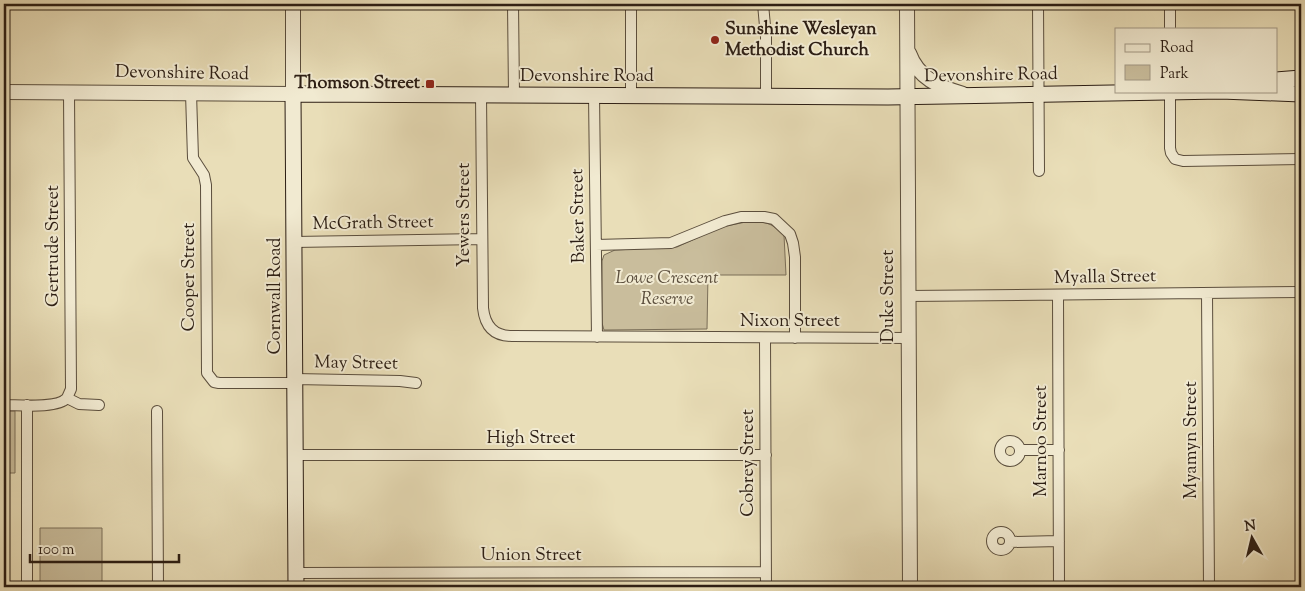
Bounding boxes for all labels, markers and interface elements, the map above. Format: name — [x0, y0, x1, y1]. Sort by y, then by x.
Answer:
place label: Sunshine Wesleyan Methodist Church — [725, 17, 877, 64]
legend — [1115, 28, 1278, 92]
marker: Sunshine Wesleyan Methodist Church — [709, 34, 721, 46]
text: Road — [1160, 38, 1194, 59]
street label: Devonshire Road — [115, 60, 249, 88]
street label: Devonshire Road — [924, 62, 1058, 90]
street label: Devonshire Road — [520, 64, 654, 90]
text: Park — [1160, 64, 1189, 85]
place label: Thomson Street — [294, 71, 421, 97]
marker: Thomson Street — [424, 78, 436, 90]
street label: Yewers Street — [452, 163, 478, 267]
street label: Baker Street — [565, 168, 593, 264]
street label: Gertrude Street — [41, 185, 67, 307]
street label: McGrath Street — [312, 210, 434, 238]
street label: Cooper Street — [177, 223, 203, 331]
street label: Cornwall Road — [263, 238, 289, 354]
street label: Duke Street — [876, 250, 902, 342]
street label: Myalla Street — [1054, 264, 1156, 292]
park label: Lowe Crescent Reserve — [615, 266, 719, 313]
street label: Nixon Street — [740, 309, 840, 335]
street label: May Street — [314, 350, 398, 378]
street label: Myamyn Street — [1179, 381, 1205, 499]
street label: Marnoo Street — [1029, 385, 1055, 497]
street label: Cobrey Street — [736, 409, 762, 517]
street label: High Street — [487, 426, 575, 452]
north arrow — [1228, 514, 1278, 564]
text: N — [1244, 516, 1257, 538]
scale bar — [30, 531, 179, 563]
text: 100 m — [38, 540, 75, 561]
street label: Union Street — [480, 543, 582, 569]

